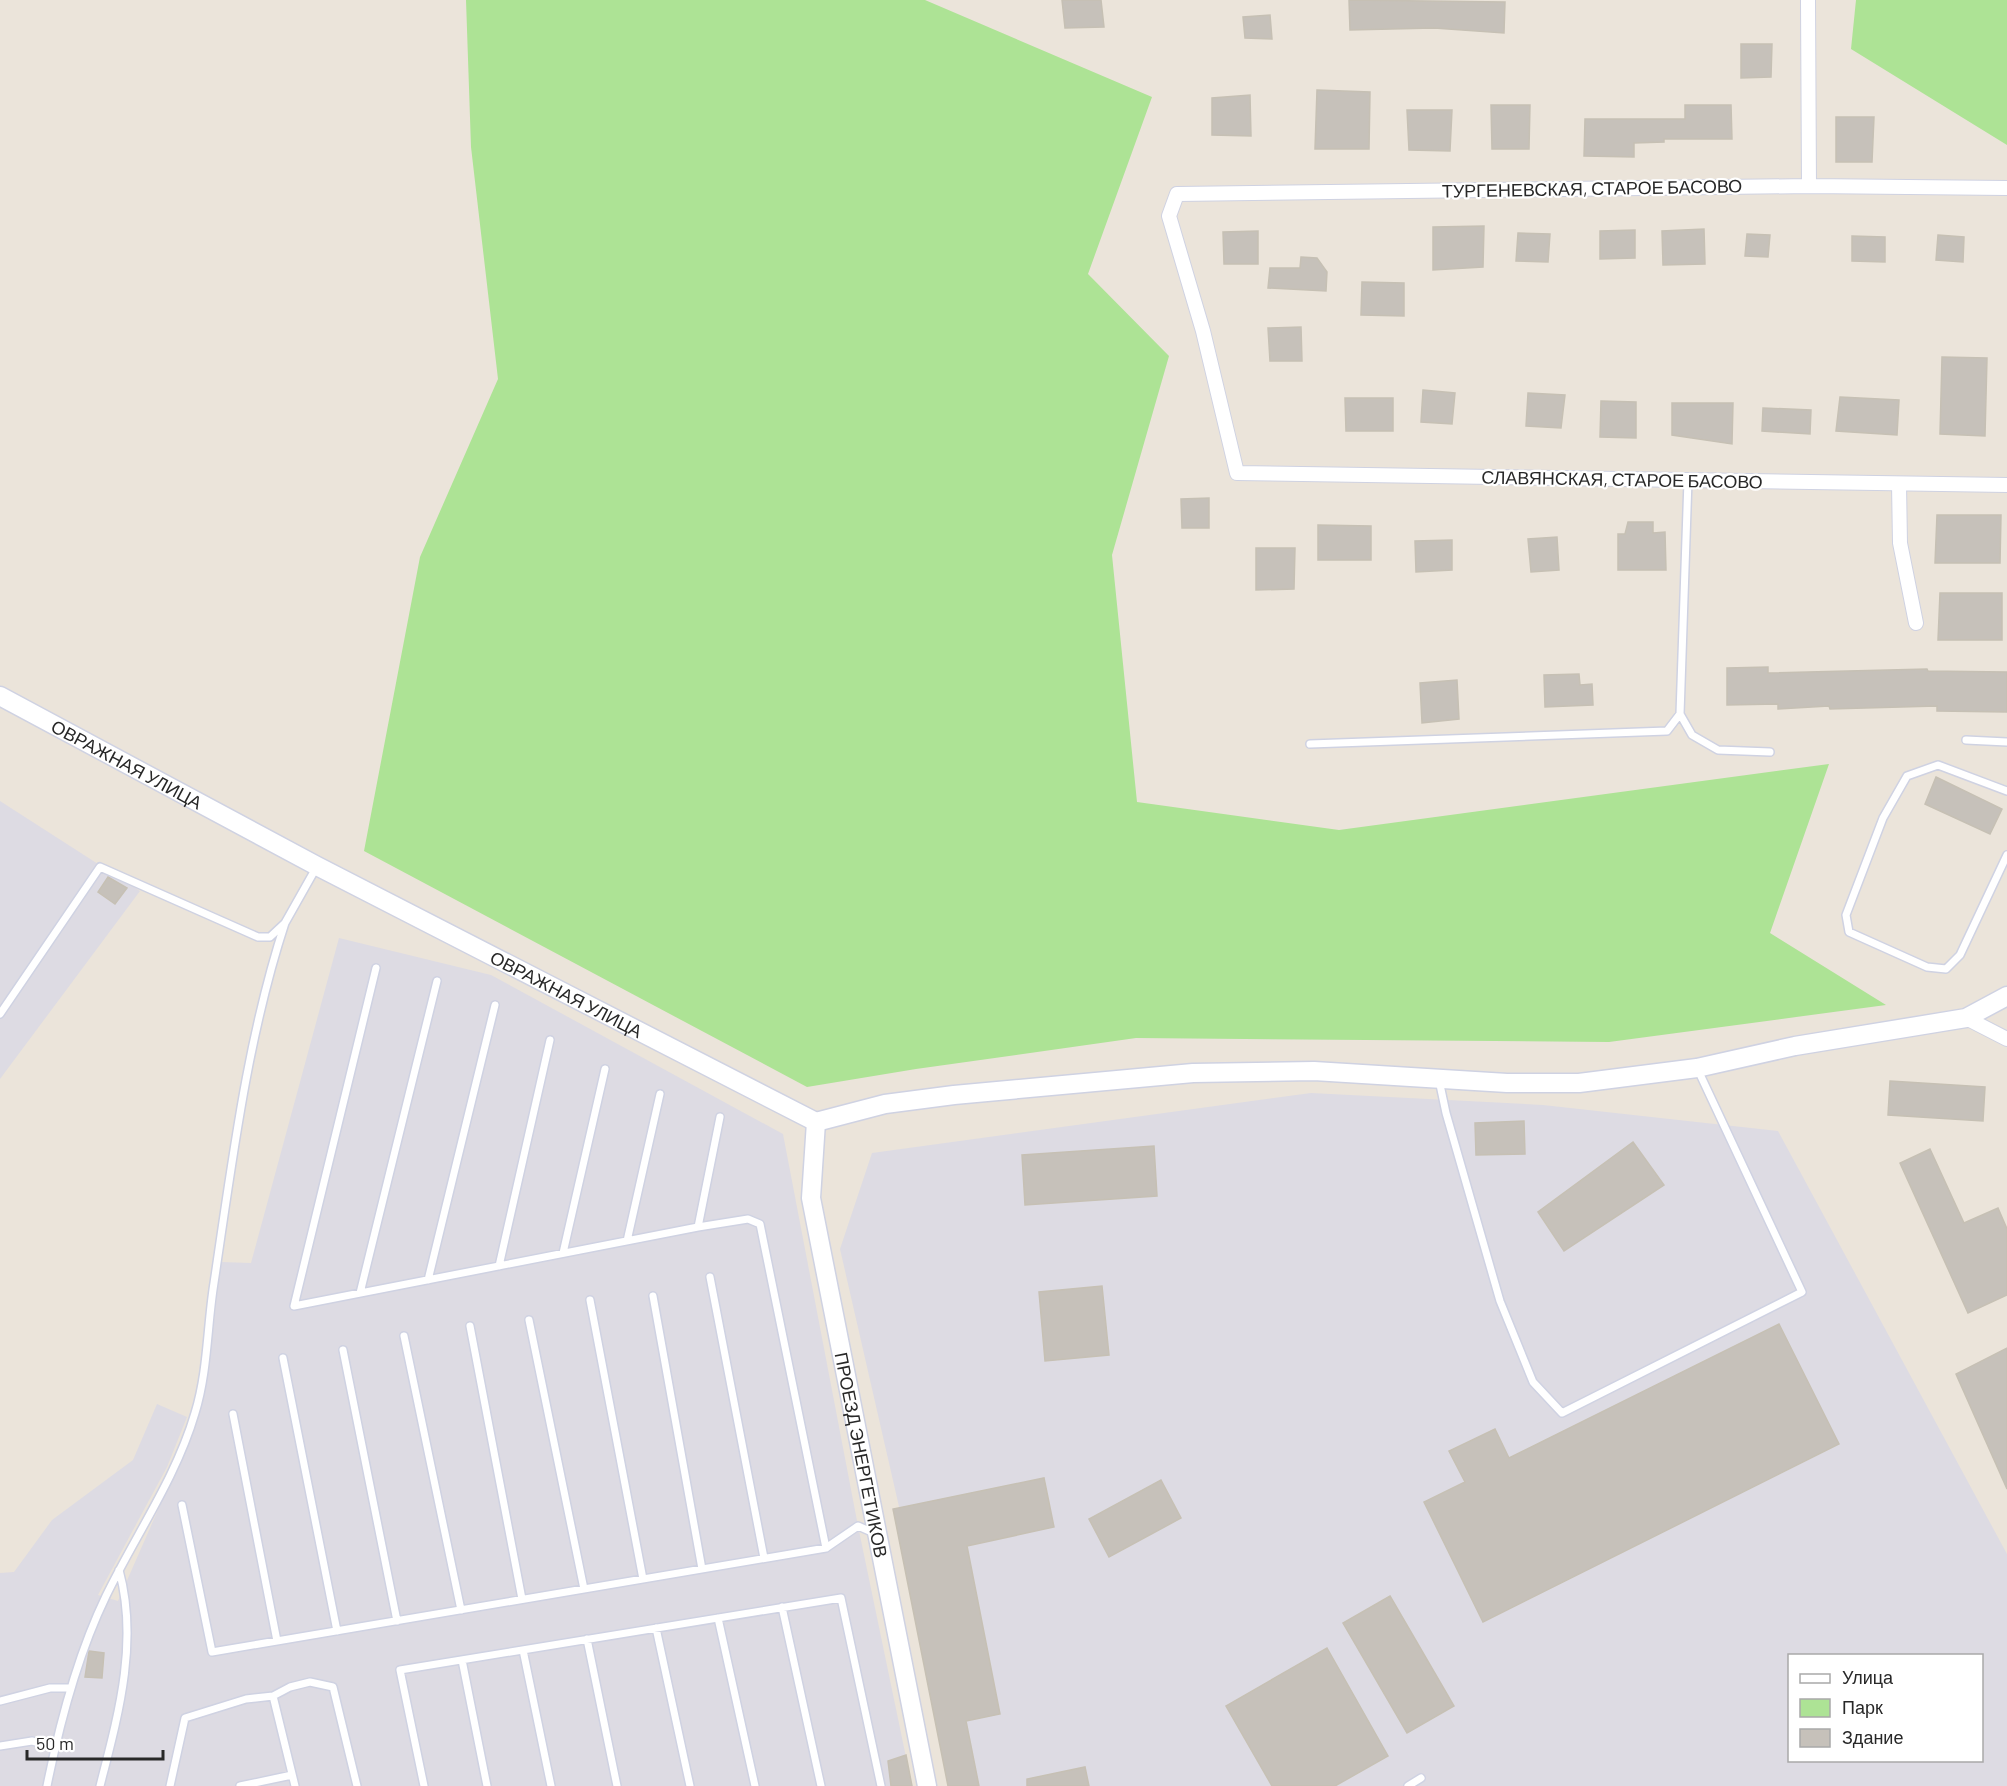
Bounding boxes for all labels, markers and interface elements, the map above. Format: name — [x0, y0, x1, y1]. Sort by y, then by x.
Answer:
street label: ТУРГЕНЕВСКАЯ, СТАРОЕ БАСОВО — [1442, 174, 1742, 202]
street label: СЛАВЯНСКАЯ, СТАРОЕ БАСОВО — [1481, 466, 1763, 492]
street label: ОВРАЖНАЯ УЛИЦА — [48, 715, 206, 813]
street label: ОВРАЖНАЯ УЛИЦА — [487, 946, 646, 1042]
street label: ПРОЕЗД ЭНЕРГЕТИКОВ — [831, 1350, 893, 1559]
legend — [1788, 1654, 1983, 1762]
text: Улица — [1842, 1666, 1894, 1688]
text: Парк — [1842, 1696, 1883, 1718]
scale bar — [27, 1723, 164, 1761]
text: Здание — [1842, 1726, 1903, 1748]
text: 50 m — [36, 1732, 74, 1754]

